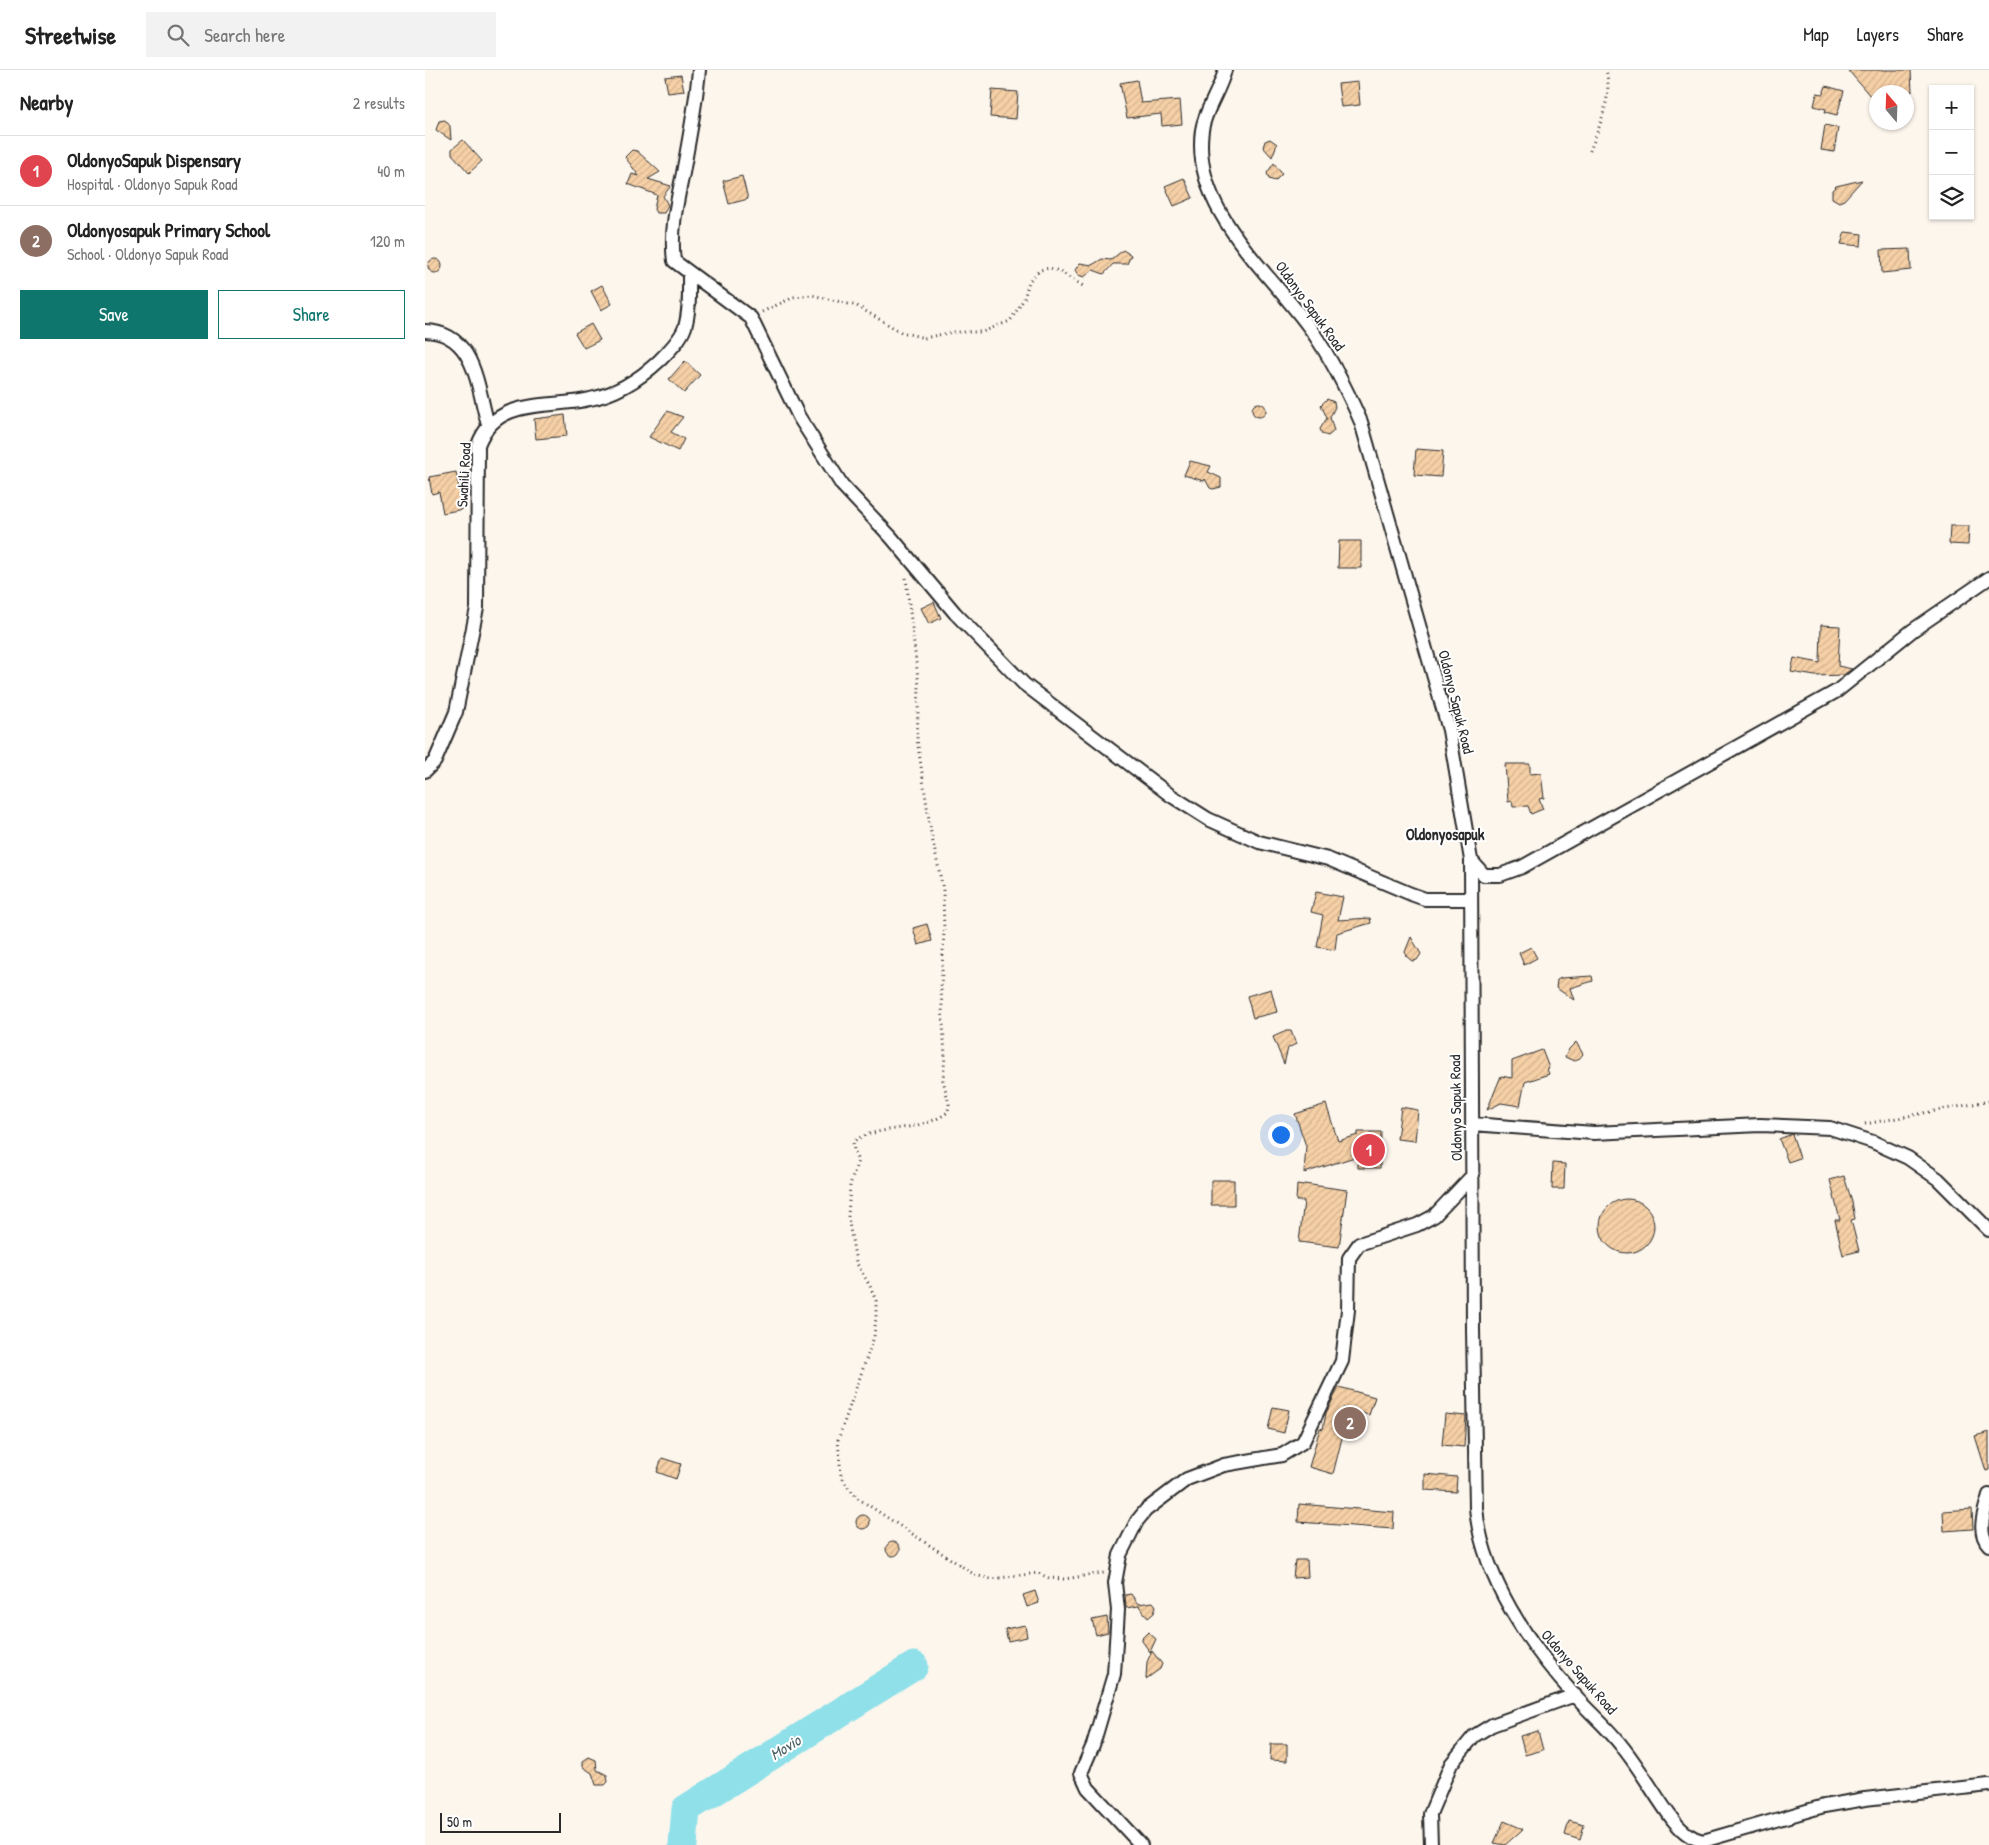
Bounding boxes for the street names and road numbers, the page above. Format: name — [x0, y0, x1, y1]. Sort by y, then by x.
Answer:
street label: Oldonyo Sapuk Road — [1271, 257, 1350, 355]
street label: Swahili Road — [451, 442, 476, 508]
street label: Oldonyo Sapuk Road — [1433, 648, 1480, 756]
street label: Oldonyo Sapuk Road — [1444, 1055, 1467, 1161]
street label: Oldonyo Sapuk Road — [1537, 1625, 1622, 1719]

